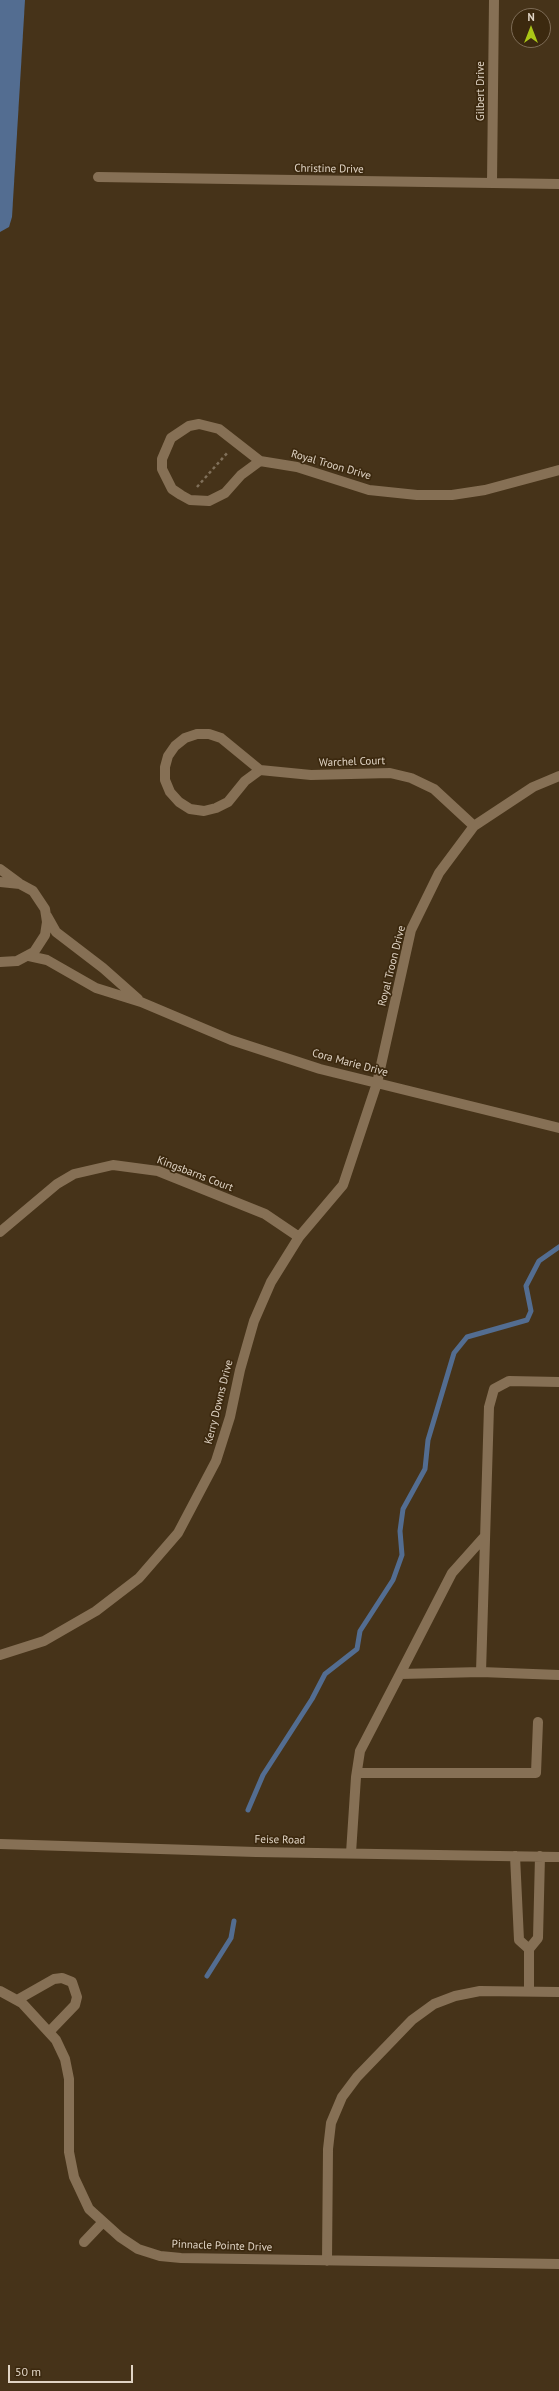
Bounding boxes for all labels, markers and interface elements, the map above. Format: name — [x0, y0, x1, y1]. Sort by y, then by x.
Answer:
north arrow — [511, 8, 551, 48]
text: N — [527, 10, 535, 24]
street label: Gilbert Drive — [474, 61, 488, 121]
street label: Christine Drive — [294, 162, 364, 176]
street label: Royal Troon Drive — [289, 447, 373, 483]
street label: Warchel Court — [319, 754, 385, 770]
street label: Royal Troon Drive — [376, 924, 408, 1008]
street label: Cora Marie Drive — [311, 1047, 389, 1079]
street label: Kingsbarns Court — [155, 1153, 235, 1195]
street label: Kerry Downs Drive — [202, 1358, 236, 1446]
street label: Feise Road — [255, 1833, 305, 1847]
street label: Pinnacle Pointe Drive — [171, 2238, 273, 2254]
scale bar — [10, 2357, 135, 2383]
text: 50 m — [15, 2364, 41, 2379]

